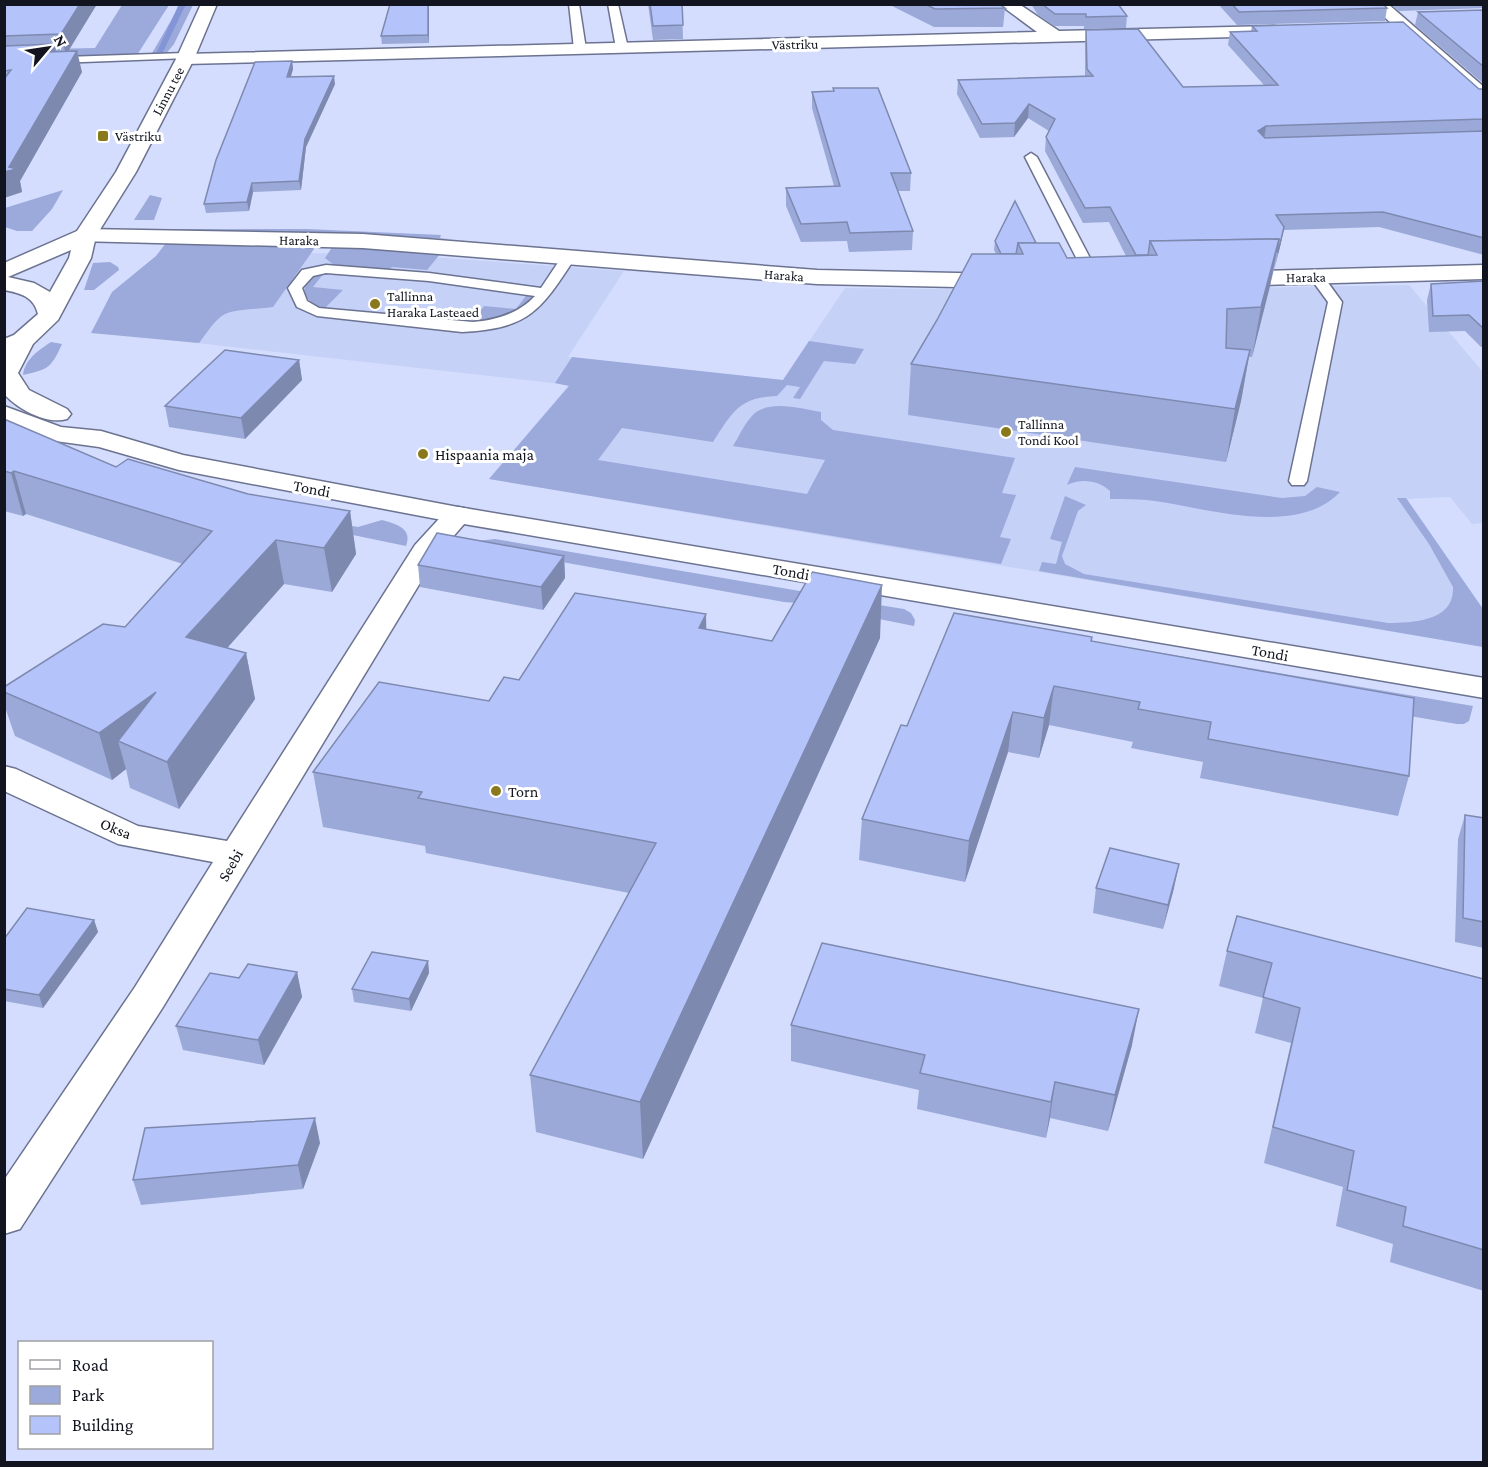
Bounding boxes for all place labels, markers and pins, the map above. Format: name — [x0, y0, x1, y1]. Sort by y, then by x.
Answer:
place label: Västriku — [115, 128, 162, 144]
marker: Västriku — [96, 129, 110, 143]
place label: Tallinna Haraka Lasteaed — [387, 288, 480, 320]
marker: Tallinna Haraka Lasteaed — [368, 297, 382, 311]
place label: Tallinna Tondi Kool — [1018, 416, 1079, 448]
marker: Tallinna Tondi Kool — [999, 425, 1013, 439]
place label: Hispaania maja — [435, 446, 535, 464]
marker: Hispaania maja — [416, 447, 430, 461]
place label: Torn — [508, 783, 539, 800]
marker: Torn — [489, 784, 503, 798]

